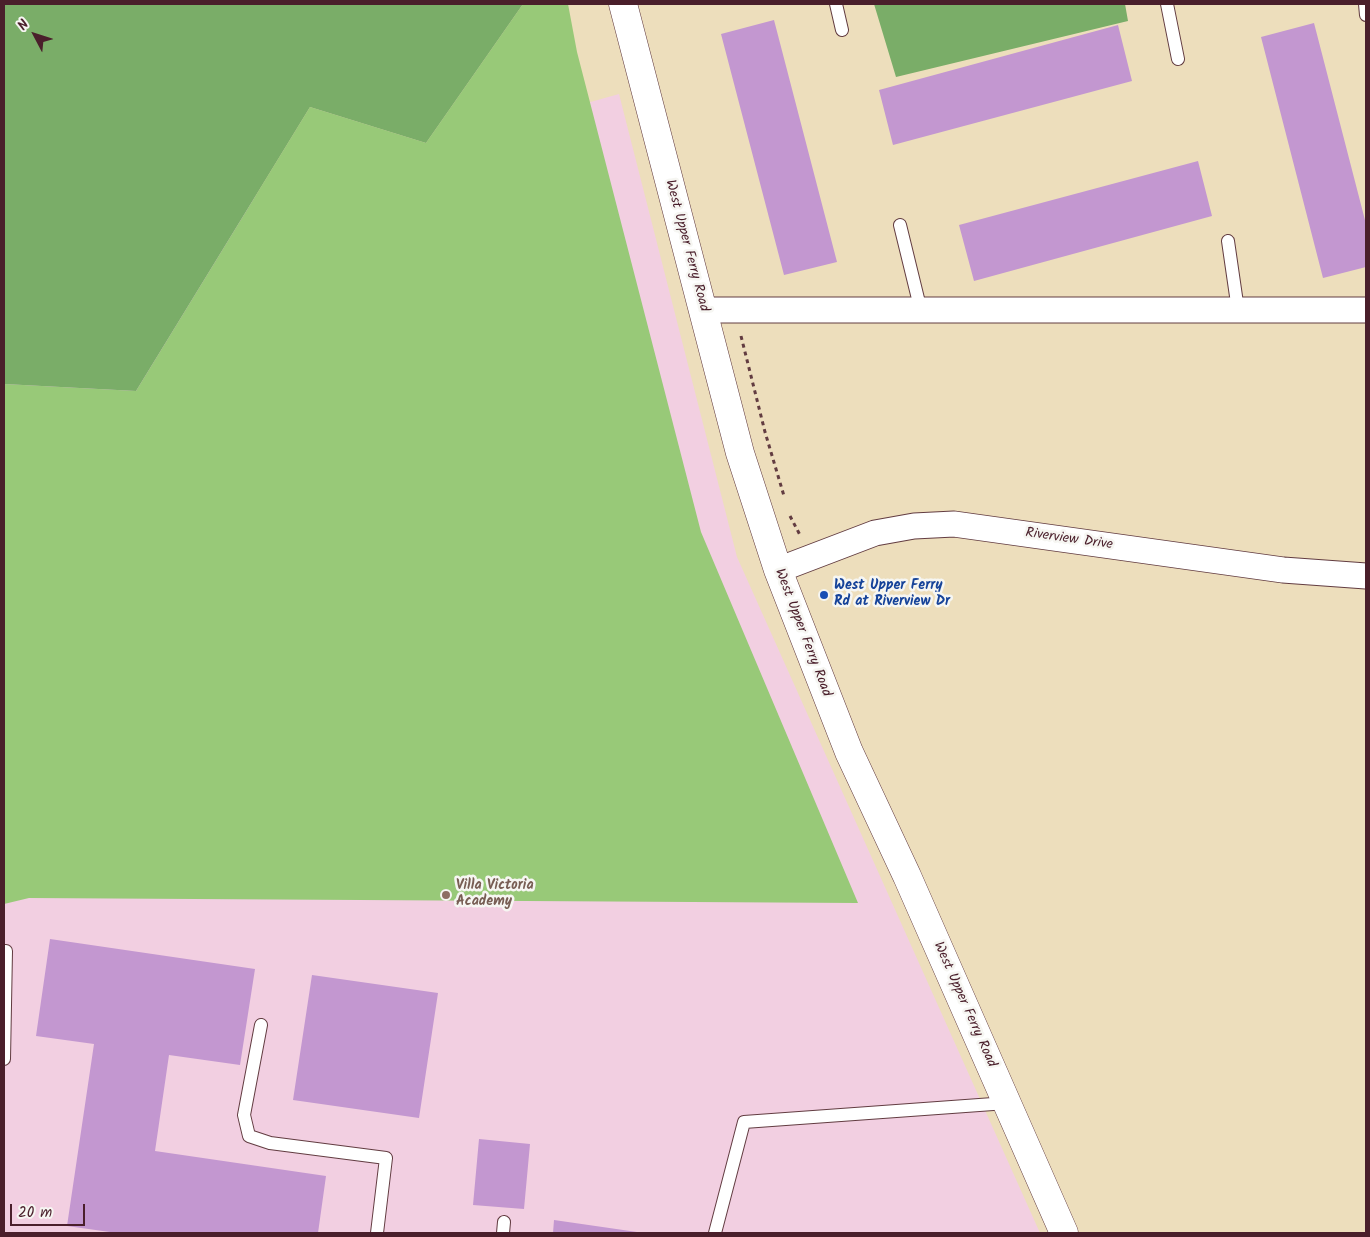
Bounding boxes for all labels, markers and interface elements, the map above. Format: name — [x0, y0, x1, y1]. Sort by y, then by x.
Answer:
north arrow — [10, 10, 60, 60]
text: N — [12, 15, 35, 36]
street label: West Upper Ferry Road — [660, 178, 712, 314]
street label: Riverview Drive — [1024, 526, 1114, 554]
street label: West Upper Ferry Road — [770, 567, 834, 699]
place label: West Upper Ferry Rd at Riverview Dr — [834, 579, 950, 612]
marker: West Upper Ferry Rd at Riverview Dr — [818, 589, 830, 601]
place label: Villa Victoria Academy — [456, 879, 534, 912]
marker: Villa Victoria Academy — [440, 889, 452, 901]
street label: West Upper Ferry Road — [929, 940, 999, 1070]
scale bar — [12, 1194, 88, 1226]
text: 20 m — [18, 1201, 52, 1225]

